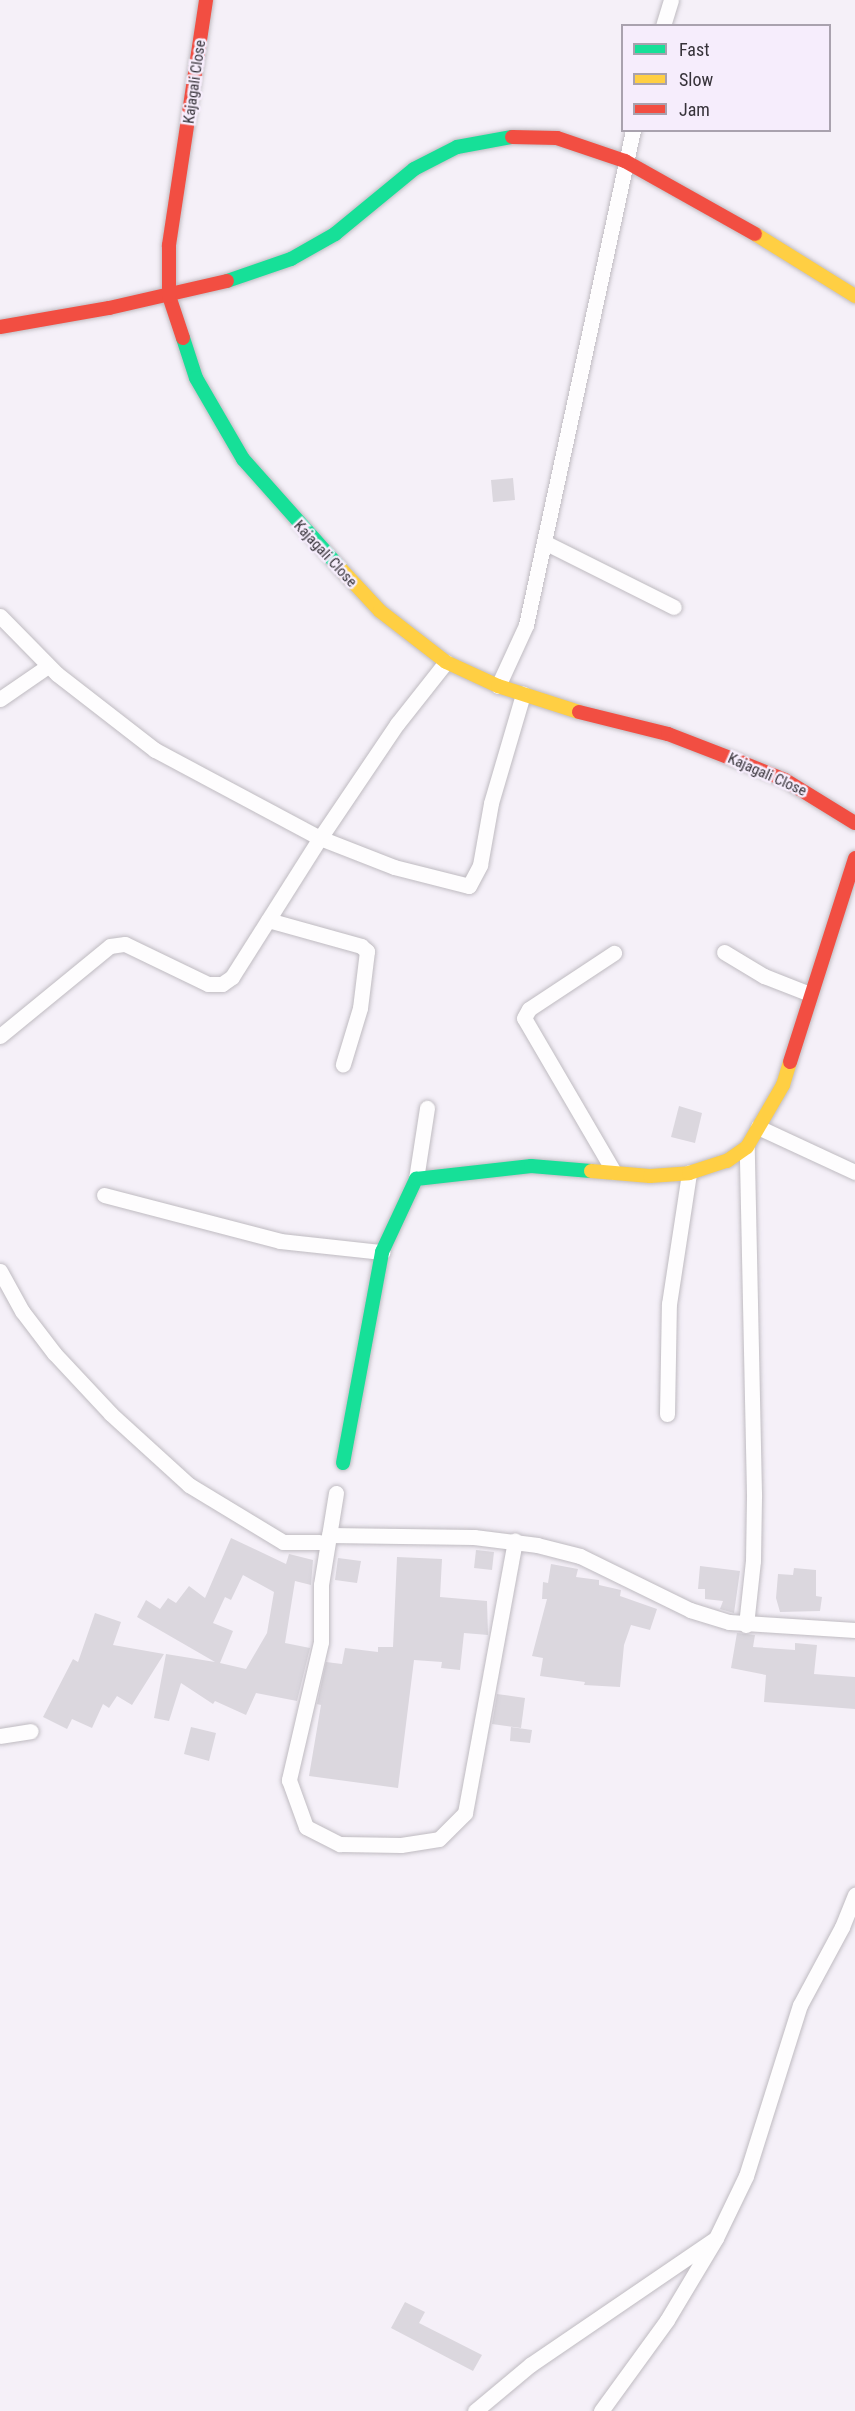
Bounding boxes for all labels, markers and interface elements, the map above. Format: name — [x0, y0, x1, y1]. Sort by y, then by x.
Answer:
legend — [621, 24, 831, 132]
street label: Kajagali Close — [180, 39, 210, 125]
text: Fast — [679, 39, 710, 60]
text: Slow — [679, 69, 713, 90]
text: Jam — [679, 99, 710, 120]
street label: Kajagali Close — [290, 517, 360, 591]
street label: Kajagali Close — [725, 750, 809, 800]

